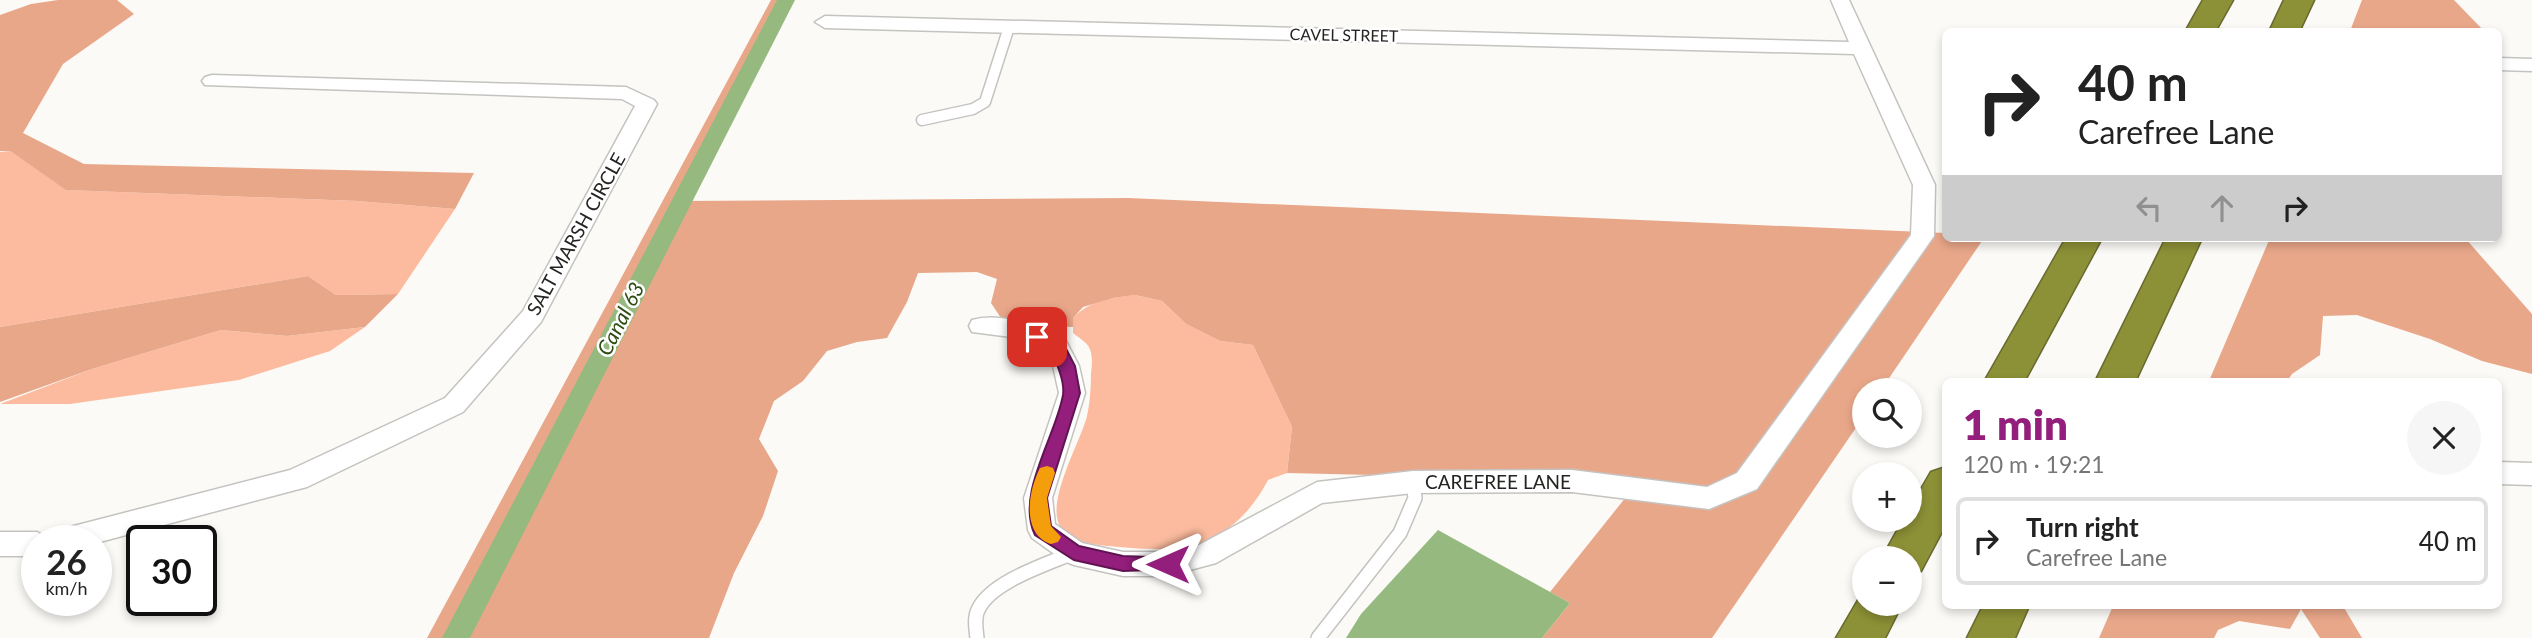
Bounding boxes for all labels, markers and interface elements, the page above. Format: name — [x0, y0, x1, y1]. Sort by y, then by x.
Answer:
street label: CAVEL STREET — [1290, 24, 1399, 45]
text: 40 m — [2078, 53, 2188, 111]
icon: right — [1963, 56, 2054, 147]
text: Carefree Lane — [2078, 112, 2274, 151]
street label: SALT MARSH CIRCLE — [521, 149, 630, 319]
icon: left — [2130, 189, 2168, 227]
icon: ahead — [2203, 189, 2241, 227]
icon: right — [2276, 189, 2314, 227]
water label: Canal 63 — [591, 278, 649, 359]
pin — [1007, 307, 1067, 367]
icon: arrive — [1018, 318, 1056, 356]
map controls — [1852, 378, 1922, 616]
button: search — [1852, 378, 1922, 448]
text: 1 min — [1963, 399, 2068, 449]
button: close — [2407, 401, 2481, 475]
text: 120 m · 19:21 — [1963, 450, 2105, 478]
button: + — [1852, 462, 1922, 532]
street label: CAREFREE LANE — [1425, 470, 1571, 493]
text: Turn right — [2026, 511, 2139, 543]
icon: right — [1967, 522, 2005, 560]
speed limit sign: 30 — [126, 525, 217, 616]
text: 40 m — [2419, 525, 2477, 557]
position arrow — [1131, 527, 1205, 601]
text: 26 — [46, 540, 87, 582]
text: Carefree Lane — [2026, 543, 2167, 571]
button: − — [1852, 546, 1922, 616]
text: km/h — [45, 577, 88, 599]

